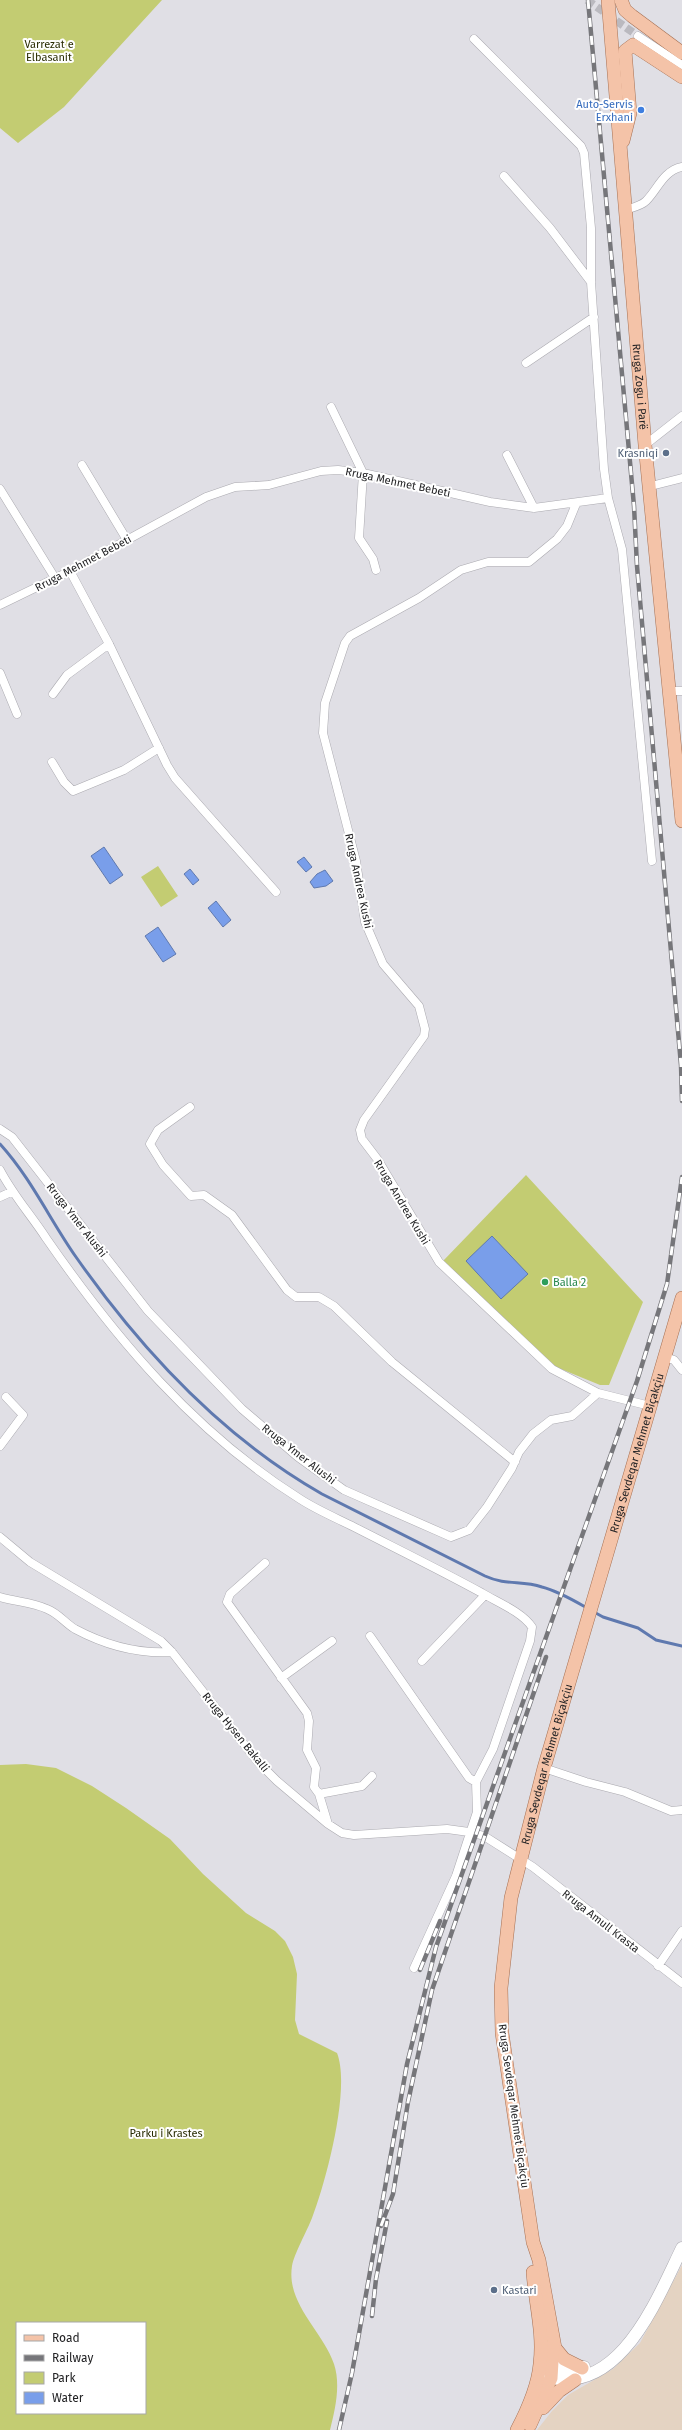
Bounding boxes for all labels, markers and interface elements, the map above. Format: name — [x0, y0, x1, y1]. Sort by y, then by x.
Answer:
park label: Varrezat e Elbasanit — [24, 38, 74, 64]
place label: Auto-Servis Erxhani — [576, 98, 633, 124]
marker: Auto-Servis Erxhani — [636, 105, 646, 115]
street label: Rruga Zogu i Parë — [630, 343, 650, 430]
place label: Krasniqi — [617, 447, 658, 460]
marker: Krasniqi — [661, 448, 671, 458]
street label: Rruga Mehmet Bebeti — [344, 465, 452, 500]
street label: Rruga Mehmet Bebeti — [33, 533, 134, 594]
street label: Rruga Andrea Kushi — [342, 832, 375, 930]
street label: Rruga Andrea Kushi — [371, 1157, 432, 1247]
street label: Rruga Ymer Alushi — [44, 1181, 110, 1260]
place label: Balla 2 — [553, 1276, 586, 1289]
marker: Balla 2 — [540, 1277, 550, 1287]
street label: Rruga Sevdeqar Mehmet Biçakçiu — [607, 1372, 667, 1535]
street label: Rruga Ymer Alushi — [259, 1421, 338, 1487]
street label: Rruga Sevdeqar Mehmet Biçakçiu — [519, 1683, 575, 1846]
street label: Rruga Hysen Bakalli — [200, 1690, 272, 1775]
street label: Rruga Amull Krasta — [559, 1887, 642, 1956]
street label: Rruga Sevdeqar Mehmet Biçakçiu — [496, 2023, 531, 2189]
park label: Parku i Krastes — [129, 2127, 203, 2140]
place label: Kastari — [502, 2284, 537, 2297]
marker: Kastari — [489, 2285, 499, 2295]
legend — [16, 2322, 146, 2414]
text: Road — [52, 2331, 80, 2345]
text: Railway — [52, 2351, 93, 2365]
text: Park — [52, 2371, 76, 2385]
text: Water — [52, 2391, 84, 2405]

